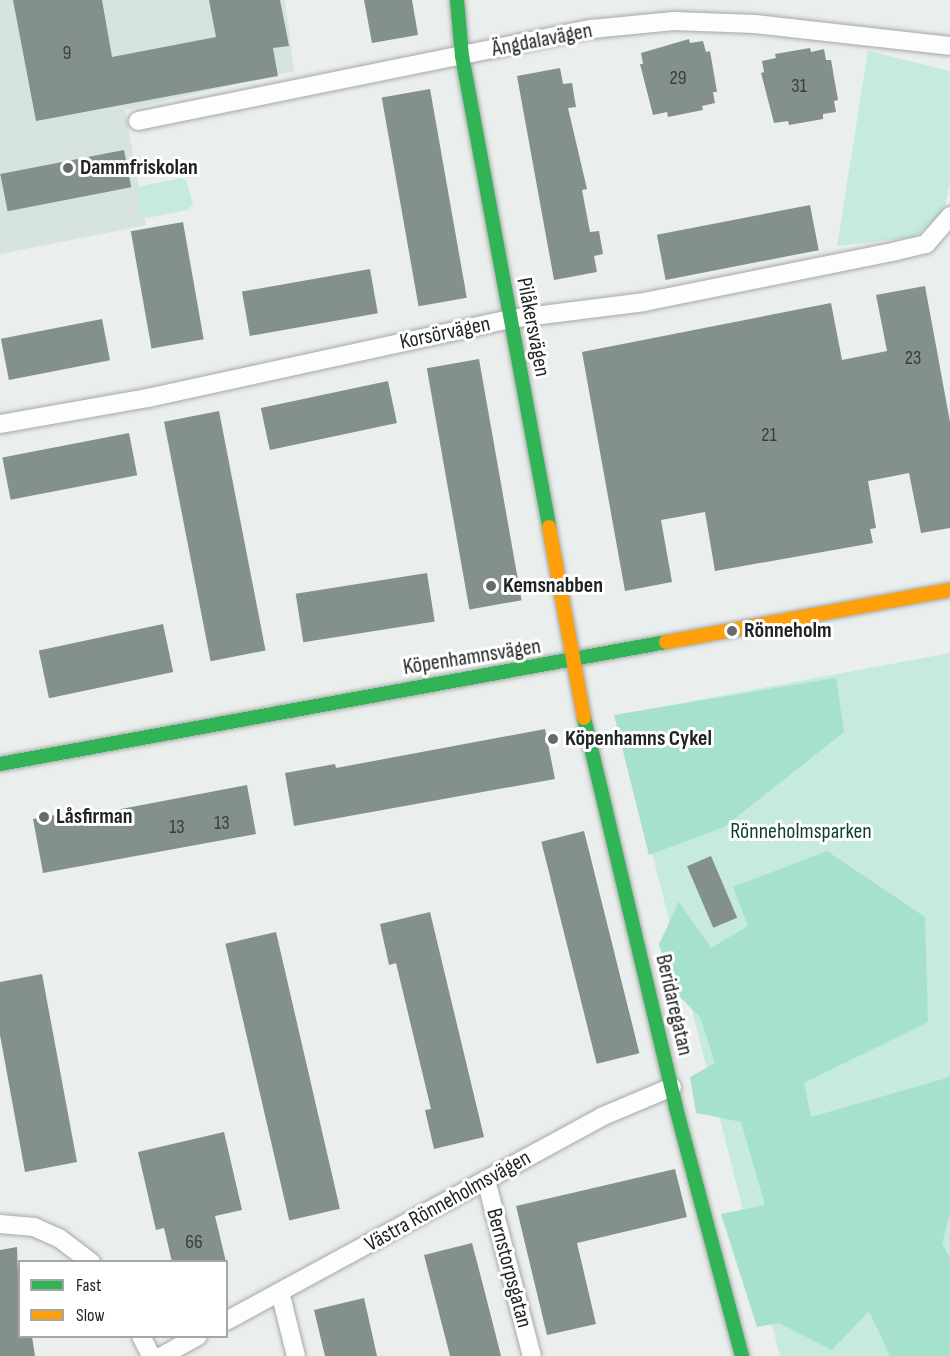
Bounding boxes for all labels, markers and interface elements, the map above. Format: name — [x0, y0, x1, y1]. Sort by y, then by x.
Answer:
street label: Ängdalavägen — [490, 17, 594, 63]
house number: 9 — [63, 41, 71, 65]
house number: 29 — [669, 66, 687, 90]
house number: 31 — [791, 74, 807, 98]
place label: Dammfriskolan — [80, 155, 198, 181]
marker: Dammfriskolan — [61, 161, 75, 175]
street label: Pilåkersvägen — [510, 275, 556, 379]
street label: Korsörvägen — [397, 311, 493, 355]
house number: 23 — [905, 346, 921, 370]
house number: 21 — [761, 423, 777, 447]
place label: Kemsnabben — [503, 573, 603, 599]
marker: Kemsnabben — [484, 579, 498, 593]
place label: Rönneholm — [744, 618, 832, 644]
marker: Rönneholm — [725, 624, 739, 638]
street label: Köpenhamnsvägen — [401, 633, 543, 681]
place label: Köpenhamns Cykel — [565, 726, 712, 752]
marker: Köpenhamns Cykel — [546, 732, 560, 746]
place label: Låsfirman — [56, 804, 133, 830]
marker: Låsfirman — [37, 810, 51, 824]
house number: 13 — [214, 811, 230, 835]
house number: 13 — [169, 815, 185, 839]
park label: Rönneholmsparken — [730, 819, 872, 845]
street label: Beridaregatan — [650, 952, 698, 1058]
street label: Västra Rönneholmsvägen — [361, 1145, 535, 1257]
street label: Bernstorpsgatan — [480, 1205, 538, 1331]
house number: 66 — [185, 1230, 203, 1254]
legend — [18, 1260, 228, 1338]
text: Fast — [76, 1275, 101, 1296]
text: Slow — [76, 1305, 105, 1326]

